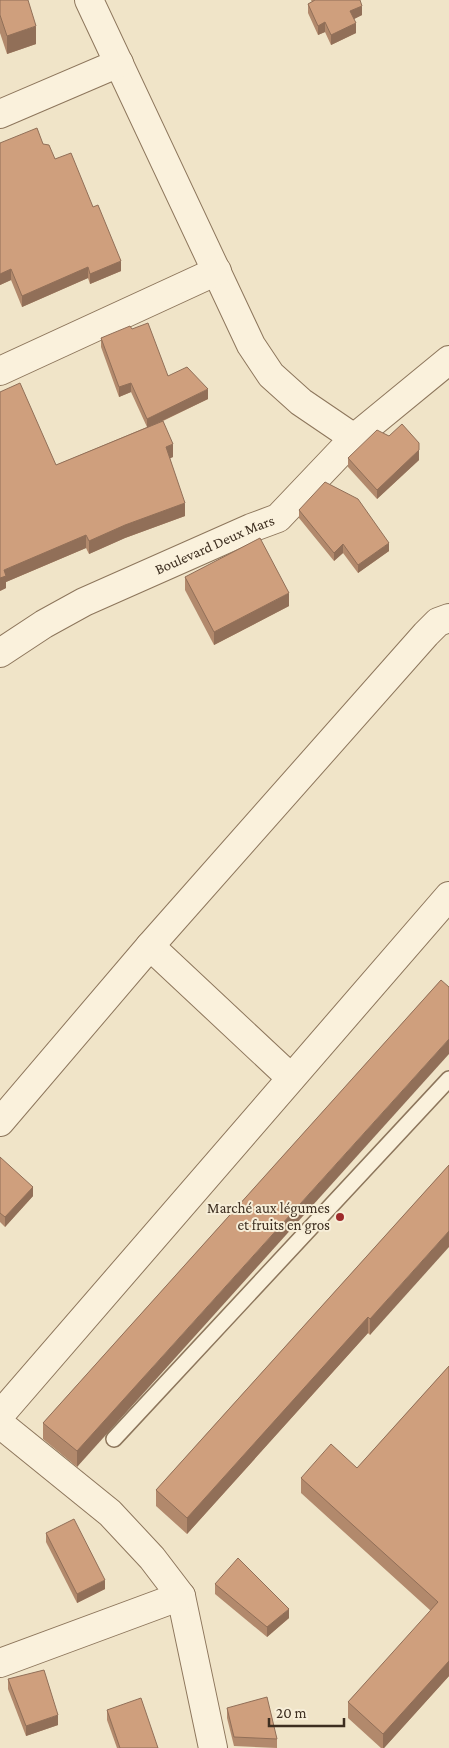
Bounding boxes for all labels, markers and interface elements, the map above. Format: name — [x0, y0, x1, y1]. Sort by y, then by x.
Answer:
street label: Boulevard Deux Mars — [152, 512, 277, 578]
place label: Marché aux légumes et fruits en gros — [207, 1200, 330, 1234]
marker: Marché aux légumes et fruits en gros — [334, 1211, 346, 1223]
scale bar — [269, 1696, 344, 1728]
text: 20 m — [276, 1705, 307, 1721]

